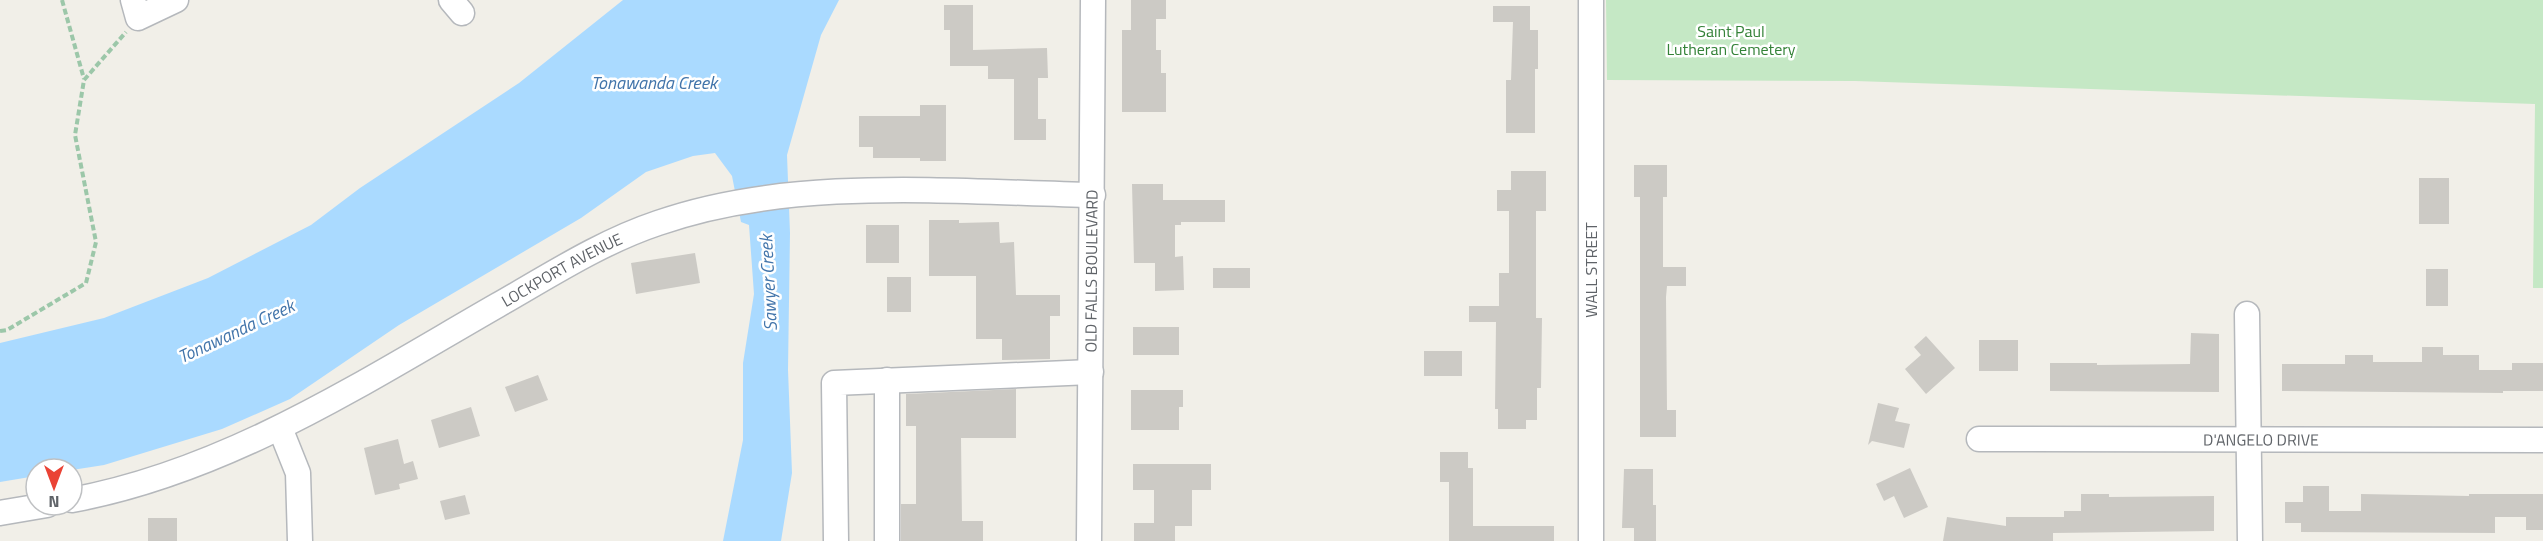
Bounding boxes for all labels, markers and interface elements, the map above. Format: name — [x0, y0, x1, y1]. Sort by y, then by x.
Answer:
park label: Saint Paul Lutheran Cemetery — [1666, 19, 1796, 61]
water label: Tonawanda Creek — [591, 69, 719, 96]
street label: OLD FALLS BOULEVARD — [1078, 189, 1104, 353]
street label: WALL STREET — [1579, 222, 1603, 318]
street label: LOCKPORT AVENUE — [497, 227, 626, 313]
water label: Sawyer Creek — [752, 232, 784, 332]
water label: Tonawanda Creek — [173, 291, 301, 370]
street label: D'ANGELO DRIVE — [2203, 427, 2319, 452]
north arrow — [24, 457, 84, 517]
text: N — [48, 490, 60, 514]

